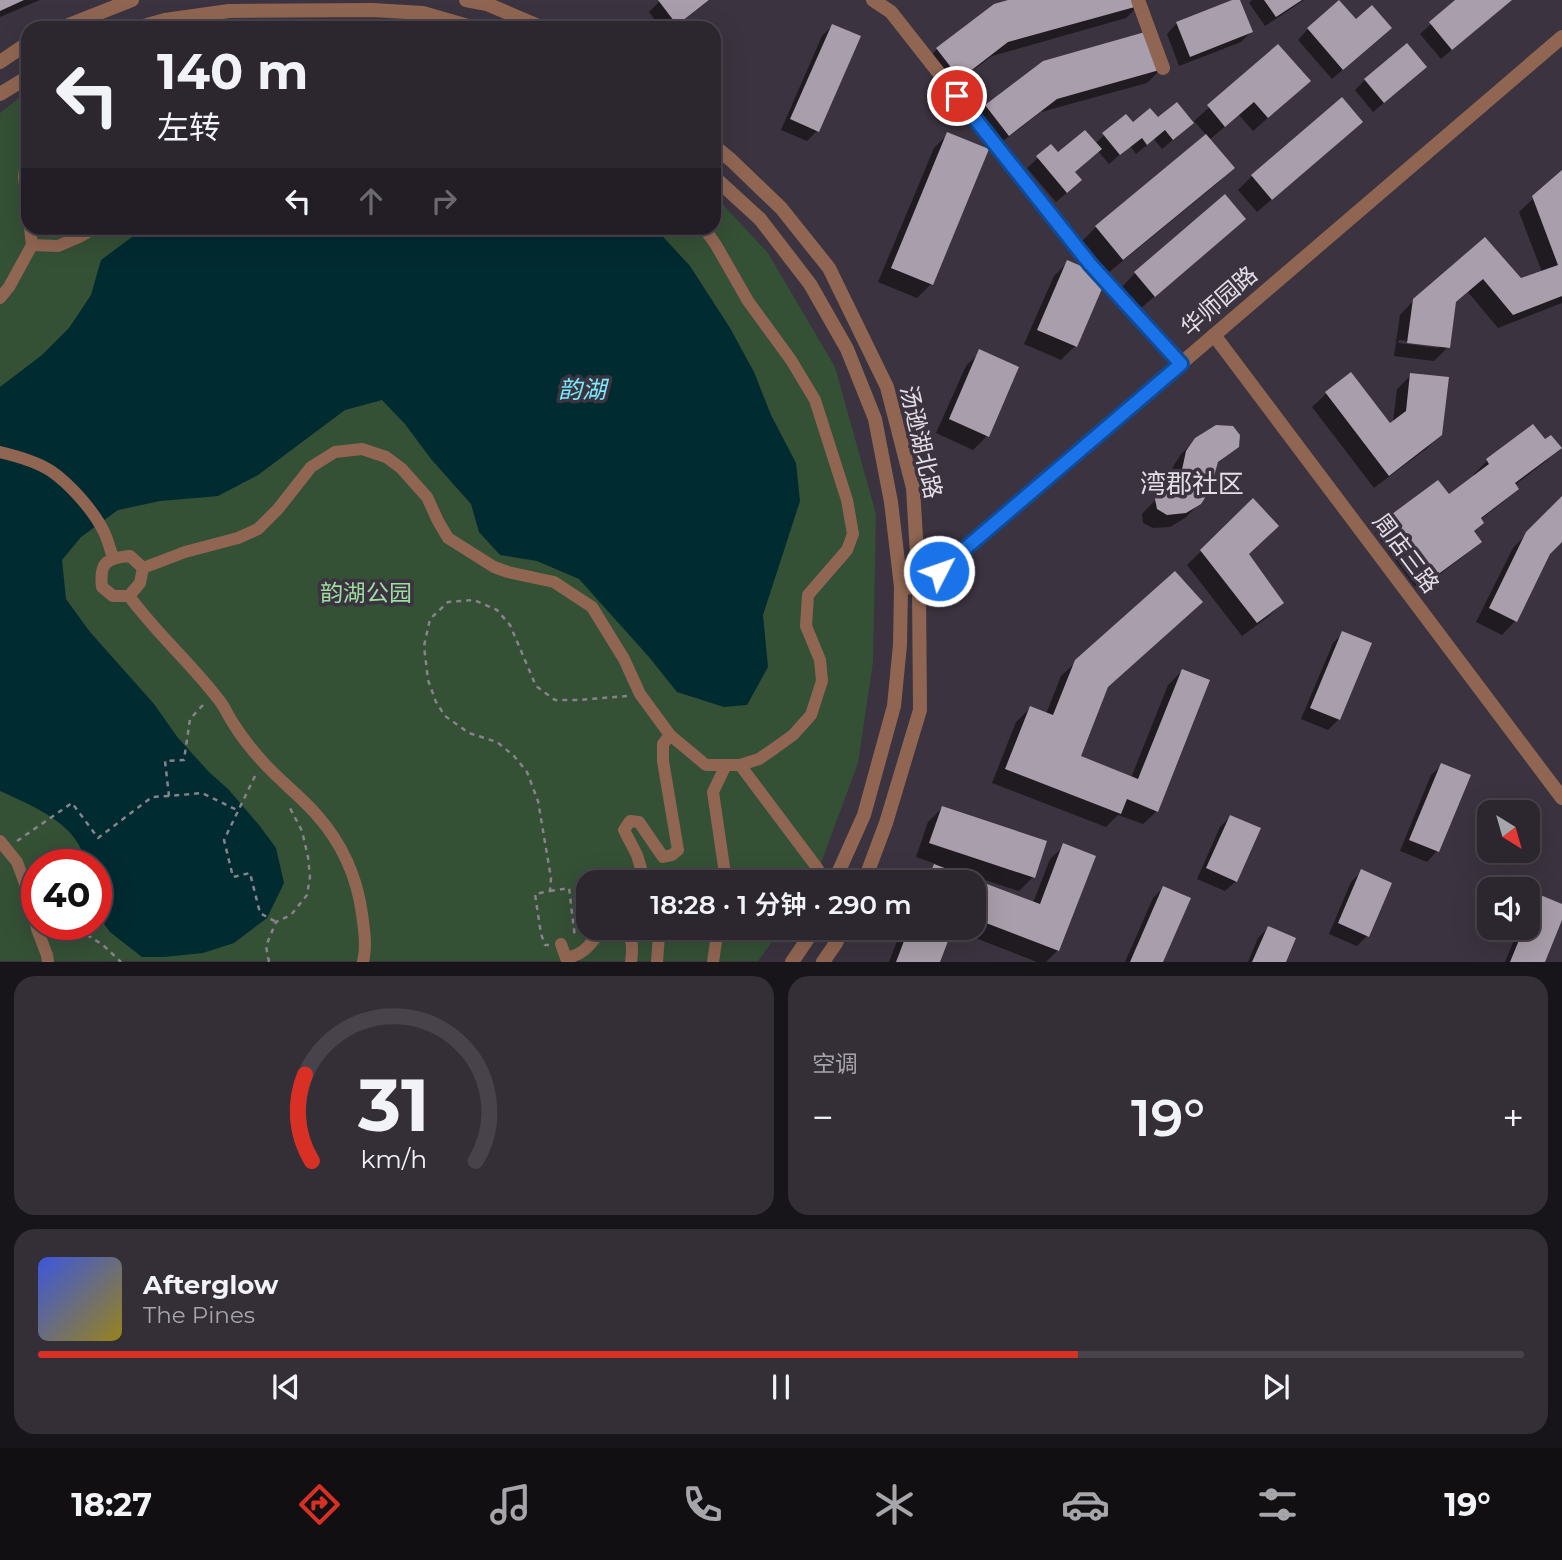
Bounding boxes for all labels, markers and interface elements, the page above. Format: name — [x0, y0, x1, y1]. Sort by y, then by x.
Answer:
text: 140 m — [157, 42, 309, 101]
icon: left — [42, 49, 133, 140]
pin — [927, 66, 987, 126]
icon: arrive — [938, 77, 976, 115]
text: 左转 — [157, 108, 221, 147]
icon: left — [279, 182, 317, 220]
icon: ahead — [352, 182, 390, 220]
icon: right — [425, 182, 463, 220]
street label: 华师园路 — [1175, 260, 1263, 342]
water label: 韵湖 — [558, 375, 610, 404]
street label: 汤逊湖北路 — [894, 383, 948, 501]
district label: 湾郡社区 — [1140, 468, 1244, 500]
street label: 周店三路 — [1367, 508, 1445, 598]
position arrow — [902, 534, 976, 608]
park label: 韵湖公园 — [320, 579, 412, 607]
north arrow — [1477, 800, 1540, 863]
map controls — [1477, 800, 1540, 940]
speed limit sign: 40 — [21, 849, 112, 940]
button: sound — [1477, 877, 1540, 940]
text: 18:28 · 1 分钟 · 290 m — [650, 889, 912, 921]
text: 空调 — [812, 1050, 858, 1078]
text: 31 — [357, 1062, 430, 1150]
text: 19° — [1131, 1086, 1205, 1149]
text: − — [812, 1094, 834, 1141]
text: + — [1502, 1094, 1524, 1141]
text: km/h — [361, 1144, 427, 1174]
text: Afterglow — [143, 1269, 278, 1301]
text: The Pines — [143, 1301, 255, 1329]
icon: previous — [267, 1368, 305, 1406]
icon: pause — [762, 1368, 800, 1406]
icon: next — [1257, 1368, 1295, 1406]
icon: directions — [295, 1480, 344, 1529]
icon: music — [486, 1480, 535, 1529]
icon: phone — [678, 1480, 727, 1529]
icon: climate — [870, 1480, 919, 1529]
icon: car — [1061, 1480, 1110, 1529]
icon: filters — [1253, 1480, 1302, 1529]
text: 18:27 — [71, 1485, 152, 1524]
text: 19° — [1444, 1485, 1491, 1524]

